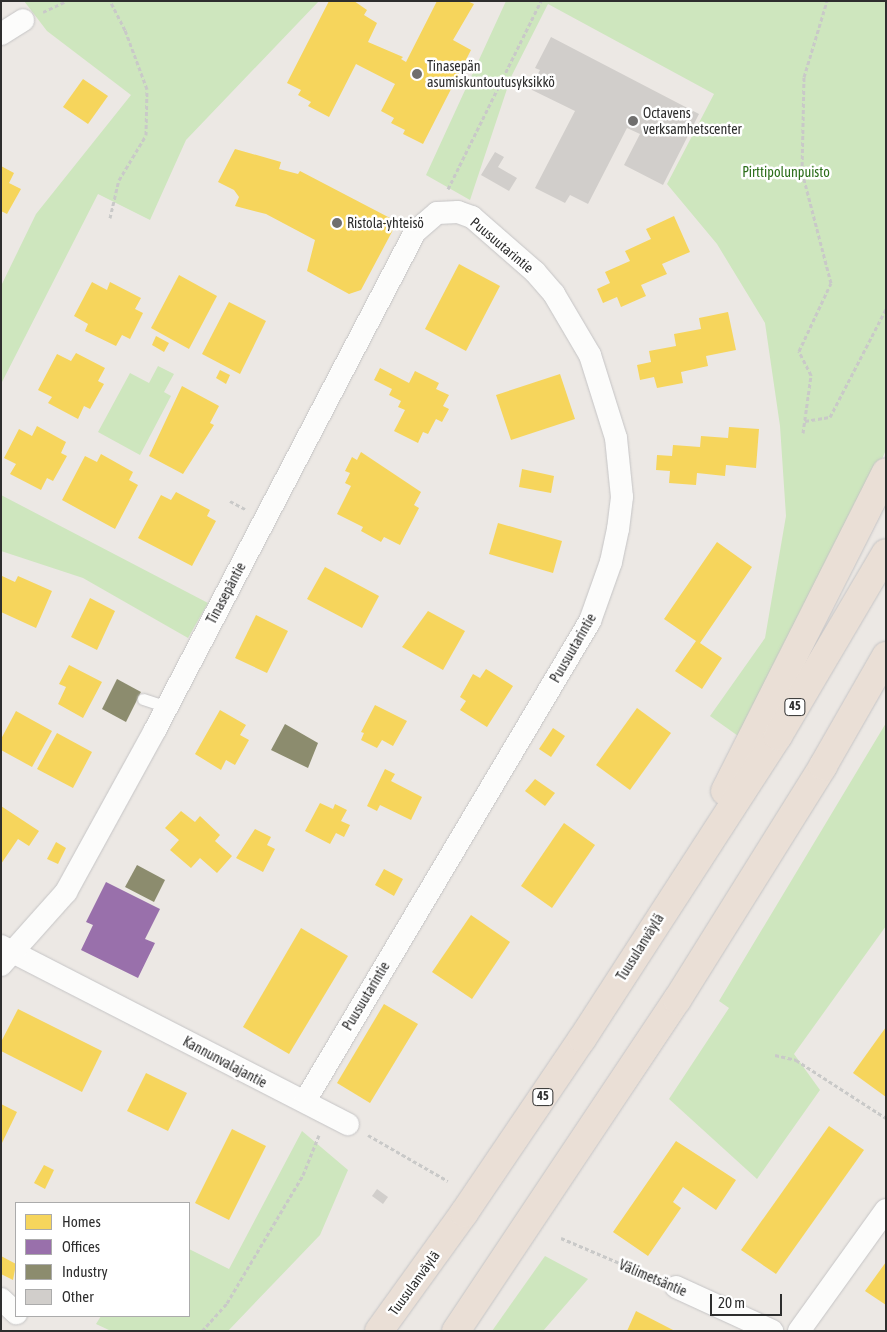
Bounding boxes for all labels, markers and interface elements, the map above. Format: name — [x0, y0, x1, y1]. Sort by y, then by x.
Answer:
place label: Tinasepän asumiskuntoutusyksikkö — [427, 58, 555, 90]
marker: Tinasepän asumiskuntoutusyksikkö — [411, 68, 423, 80]
place label: Octavens verksamhetscenter — [643, 105, 742, 138]
marker: Octavens verksamhetscenter — [627, 115, 639, 127]
park label: Pirttipolunpuisto — [742, 164, 830, 180]
street label: Puusuutarintie — [467, 214, 537, 276]
place label: Ristola-yhteisö — [347, 215, 424, 231]
marker: Ristola-yhteisö — [331, 217, 343, 229]
street label: Tinasepäntie — [203, 559, 249, 627]
street label: Puusuutarintie — [546, 610, 600, 686]
road number: 45 — [784, 698, 806, 716]
street label: Tuusulanväylä — [613, 910, 667, 984]
street label: Puusuutarintie — [339, 959, 393, 1033]
street label: Kannunvalajantie — [180, 1033, 270, 1091]
road number: 45 — [532, 1088, 554, 1106]
legend — [15, 1202, 190, 1317]
text: Homes — [62, 1213, 101, 1230]
text: Offices — [62, 1238, 100, 1255]
street label: Tuusulanväylä — [385, 1247, 443, 1319]
street label: Välimetsäntie — [616, 1256, 690, 1300]
text: Industry — [62, 1263, 108, 1280]
scale bar — [712, 1284, 784, 1316]
text: Other — [62, 1288, 94, 1305]
text: 20 m — [718, 1294, 745, 1311]

